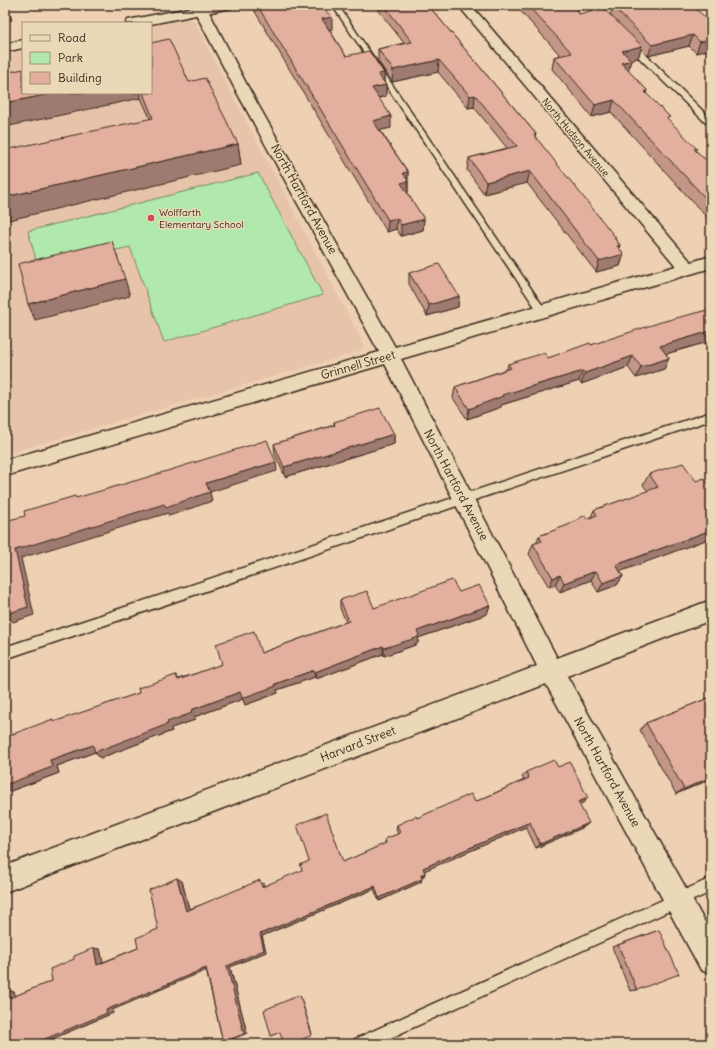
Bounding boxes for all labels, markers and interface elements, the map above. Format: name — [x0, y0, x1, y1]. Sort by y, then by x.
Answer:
legend — [22, 22, 152, 94]
text: Road — [58, 30, 86, 45]
text: Park — [58, 50, 83, 65]
text: Building — [58, 70, 102, 85]
street label: North Hudson Avenue — [539, 95, 612, 179]
street label: North Hartford Avenue — [268, 141, 341, 256]
place label: Wolffarth Elementary School — [159, 206, 244, 231]
marker: Wolffarth Elementary School — [146, 213, 156, 223]
street label: Grinnell Street — [319, 347, 397, 382]
street label: North Hartford Avenue — [421, 427, 492, 543]
street label: North Hartford Avenue — [571, 714, 644, 829]
street label: Harvard Street — [318, 722, 398, 765]

